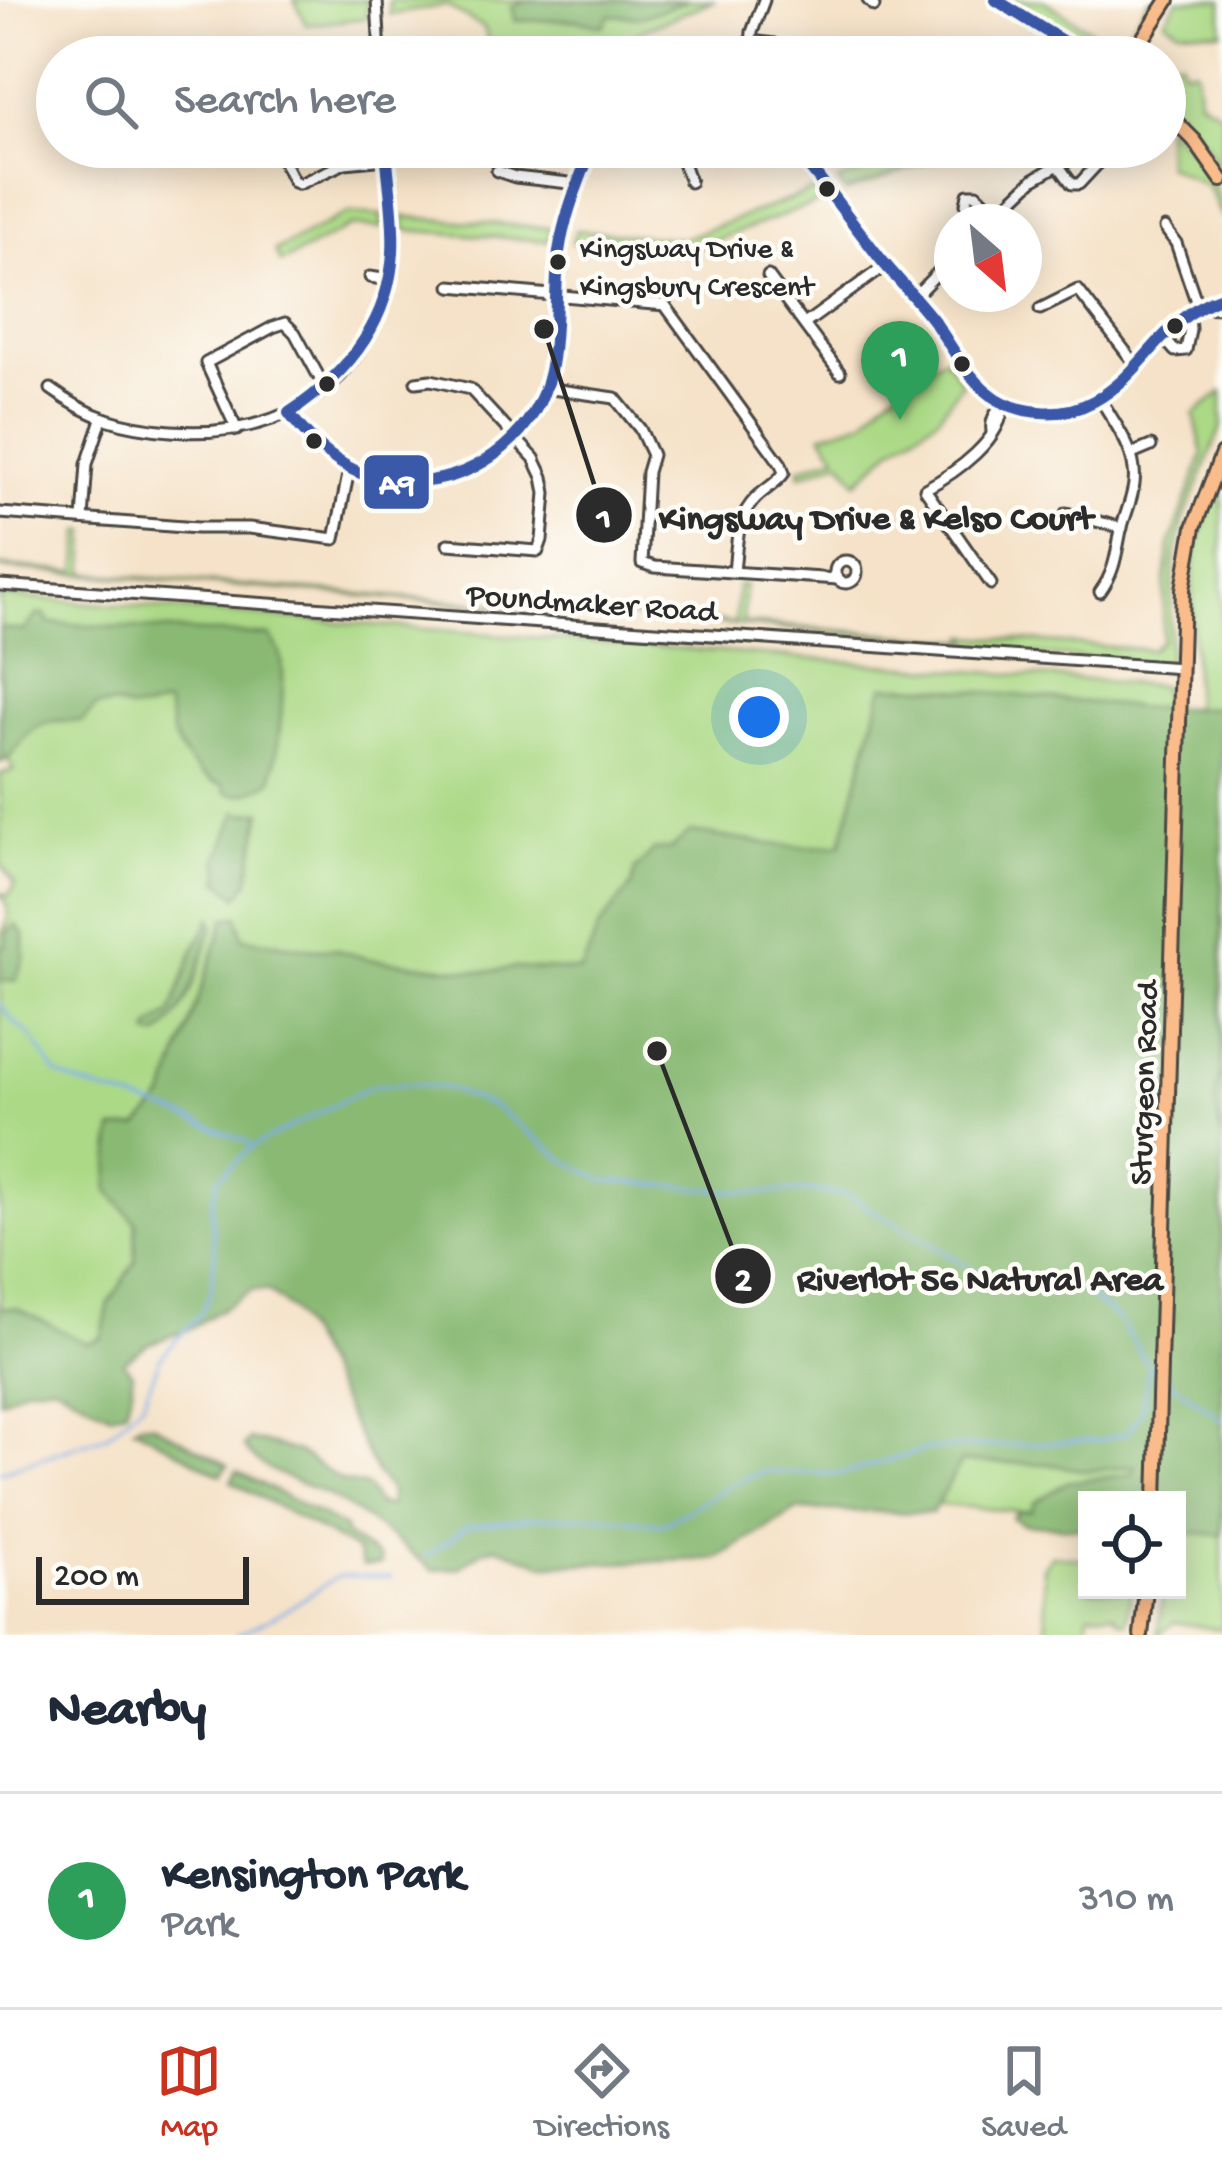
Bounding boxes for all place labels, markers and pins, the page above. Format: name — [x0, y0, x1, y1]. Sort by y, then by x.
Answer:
unlabelled marker — [816, 178, 838, 200]
place label: Kingsway Drive & Kingsbury Crescent — [580, 234, 816, 307]
marker: Kingsway Drive & Kingsbury Crescent — [547, 251, 569, 273]
unlabelled marker — [1164, 315, 1186, 337]
pin: 1 — [861, 321, 939, 420]
unlabelled marker — [951, 353, 973, 375]
unlabelled marker — [316, 373, 338, 395]
unlabelled marker — [303, 430, 325, 452]
callout: Kingsway Drive & Kelso Court — [574, 479, 1117, 551]
callout: Riverlot 56 Natural Area — [713, 1240, 1187, 1312]

